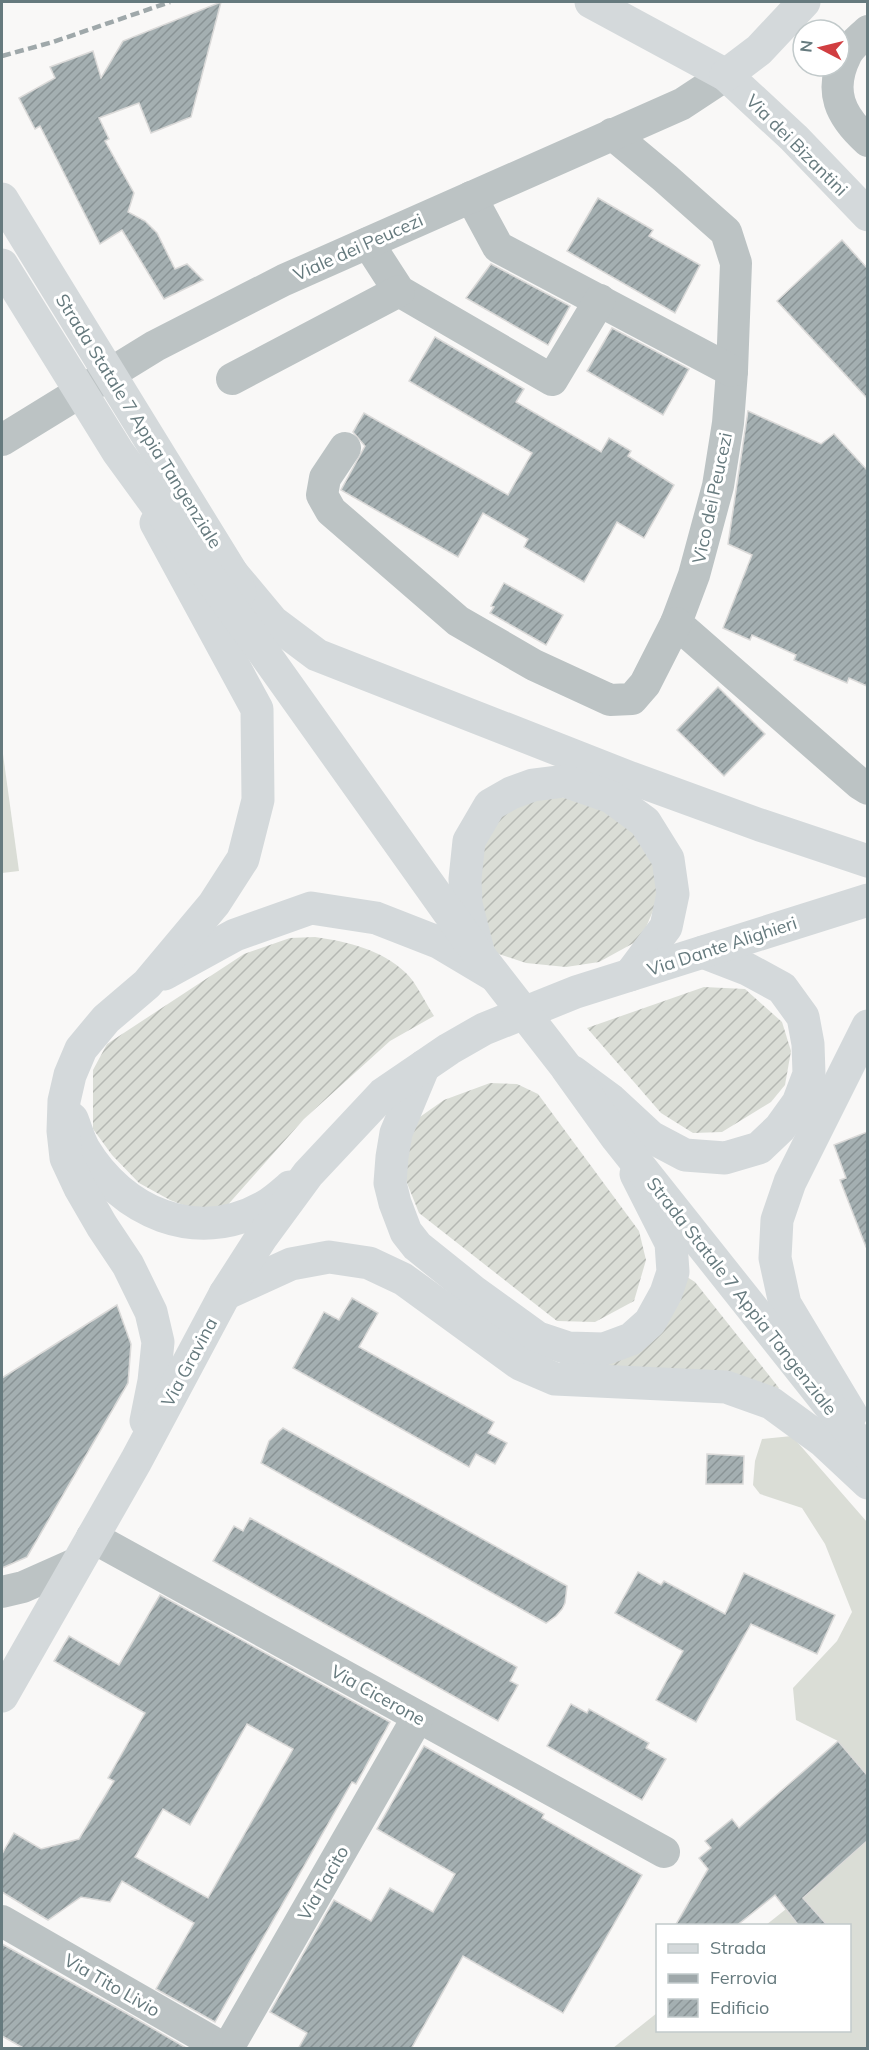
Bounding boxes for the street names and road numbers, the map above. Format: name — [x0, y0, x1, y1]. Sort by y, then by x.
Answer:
street label: Via dei Bizantini — [741, 89, 853, 201]
street label: Viale dei Peucezi — [290, 208, 426, 286]
street label: Strada Statale 7 Appia Tangenziale — [51, 289, 227, 553]
street label: Vico dei Peucezi — [687, 430, 737, 566]
street label: Via Dante Alighieri — [644, 911, 800, 981]
street label: Strada Statale 7 Appia Tangenziale — [642, 1172, 842, 1420]
street label: Via Gravina — [156, 1313, 222, 1411]
street label: Via Cicerone — [327, 1660, 429, 1730]
street label: Via Tacito — [292, 1842, 354, 1924]
street label: Via Tito Livio — [60, 1948, 164, 2022]

